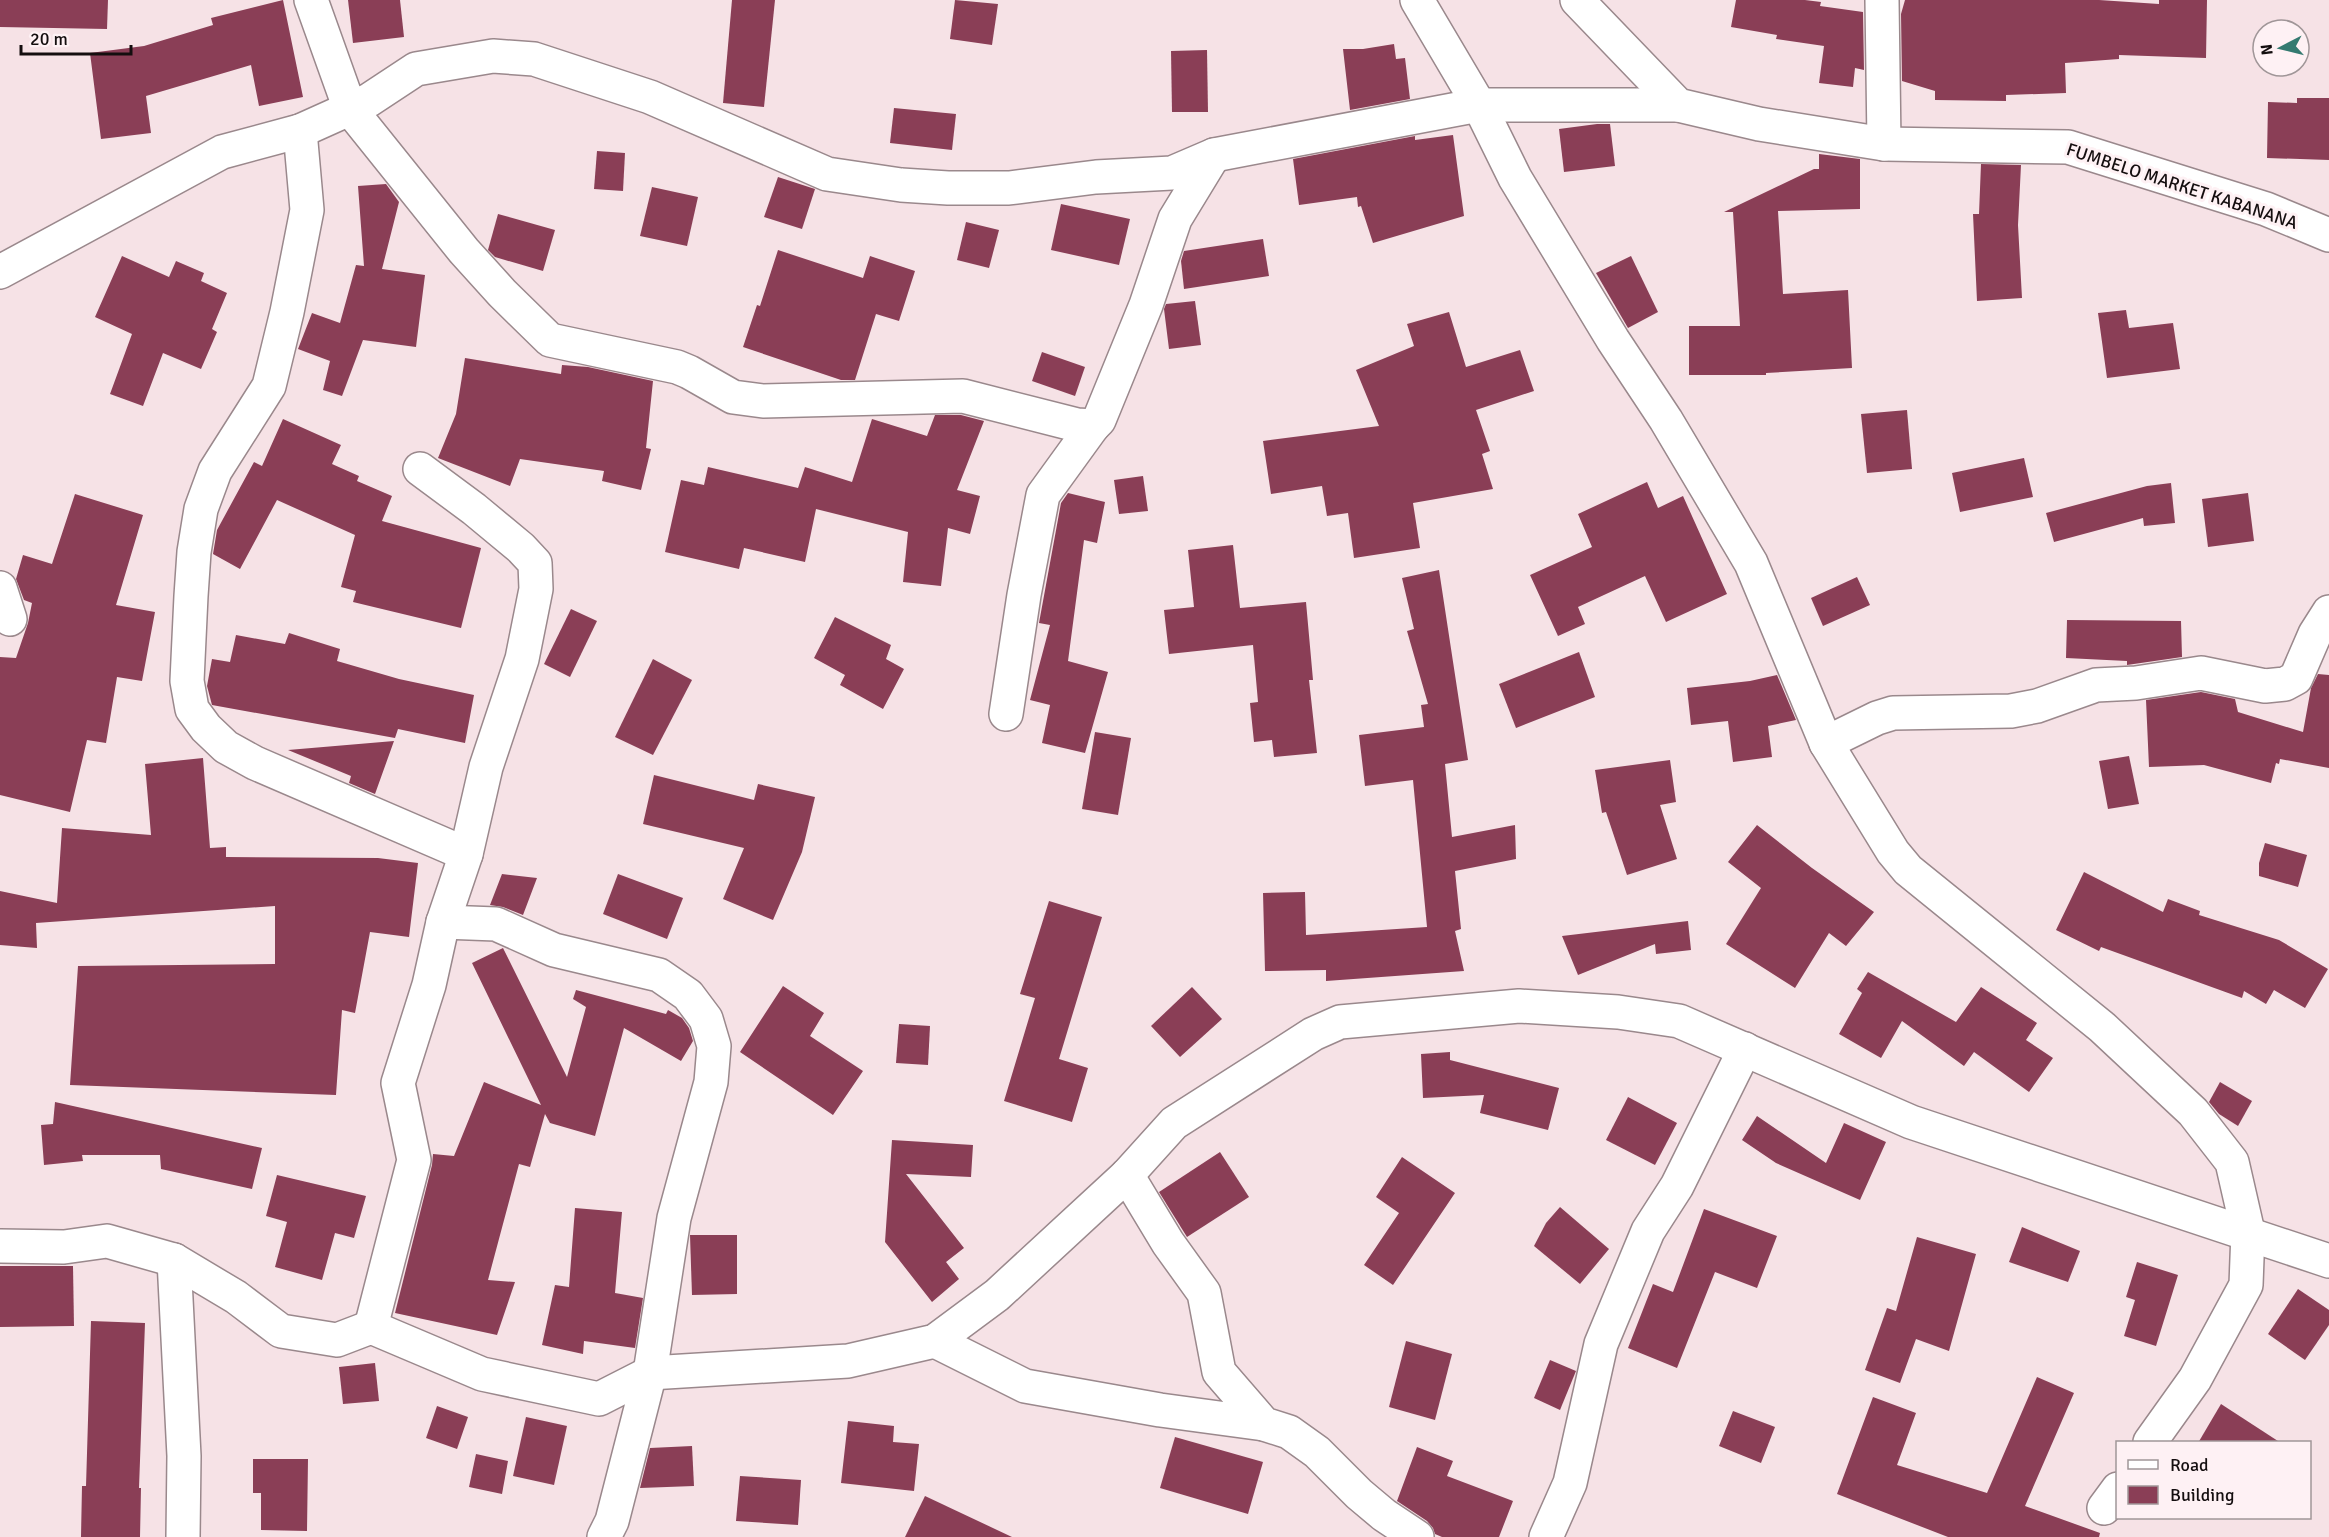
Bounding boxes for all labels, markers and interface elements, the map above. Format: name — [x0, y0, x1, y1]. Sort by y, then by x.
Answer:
scale bar — [21, 18, 130, 56]
north arrow — [2251, 18, 2311, 78]
text: 20 m — [30, 28, 68, 50]
text: N — [2257, 43, 2278, 56]
street label: FUMBELO MARKET KABANANA — [2064, 138, 2300, 234]
legend — [2116, 1441, 2311, 1519]
text: Road — [2170, 1454, 2209, 1476]
text: Building — [2170, 1484, 2234, 1506]

